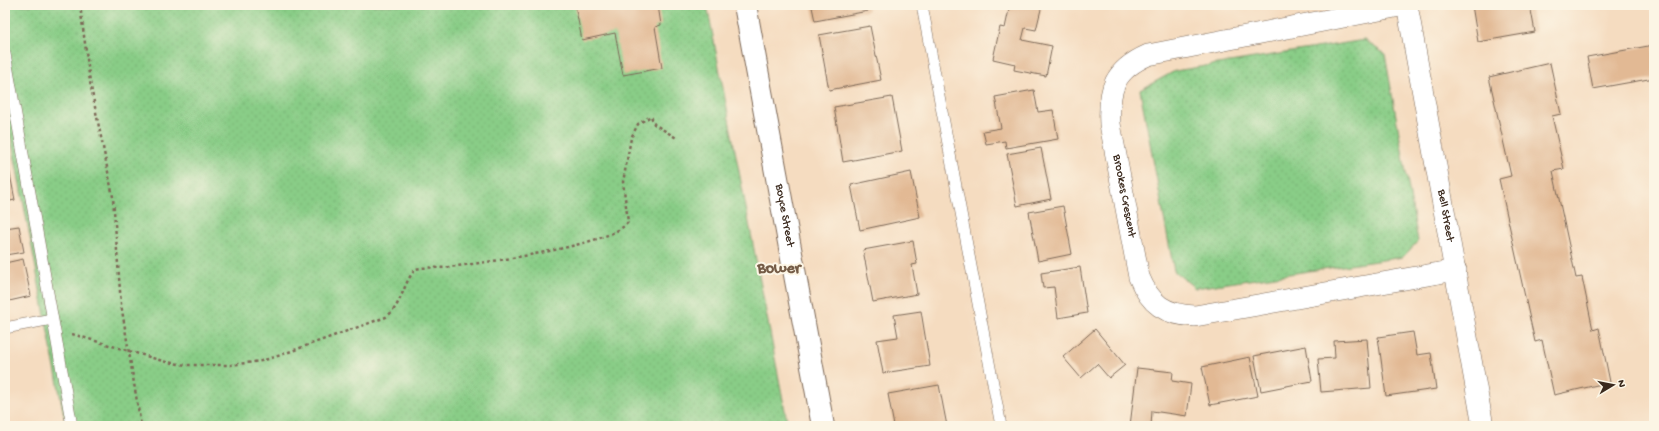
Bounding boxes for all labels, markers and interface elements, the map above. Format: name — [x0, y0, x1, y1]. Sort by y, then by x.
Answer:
street label: Brookes Crescent — [1109, 152, 1139, 240]
street label: Boyce Street — [771, 182, 797, 249]
street label: Bell Street — [1433, 188, 1457, 244]
district label: Bower — [757, 260, 803, 279]
north arrow — [1593, 365, 1633, 405]
text: N — [1614, 379, 1627, 388]

